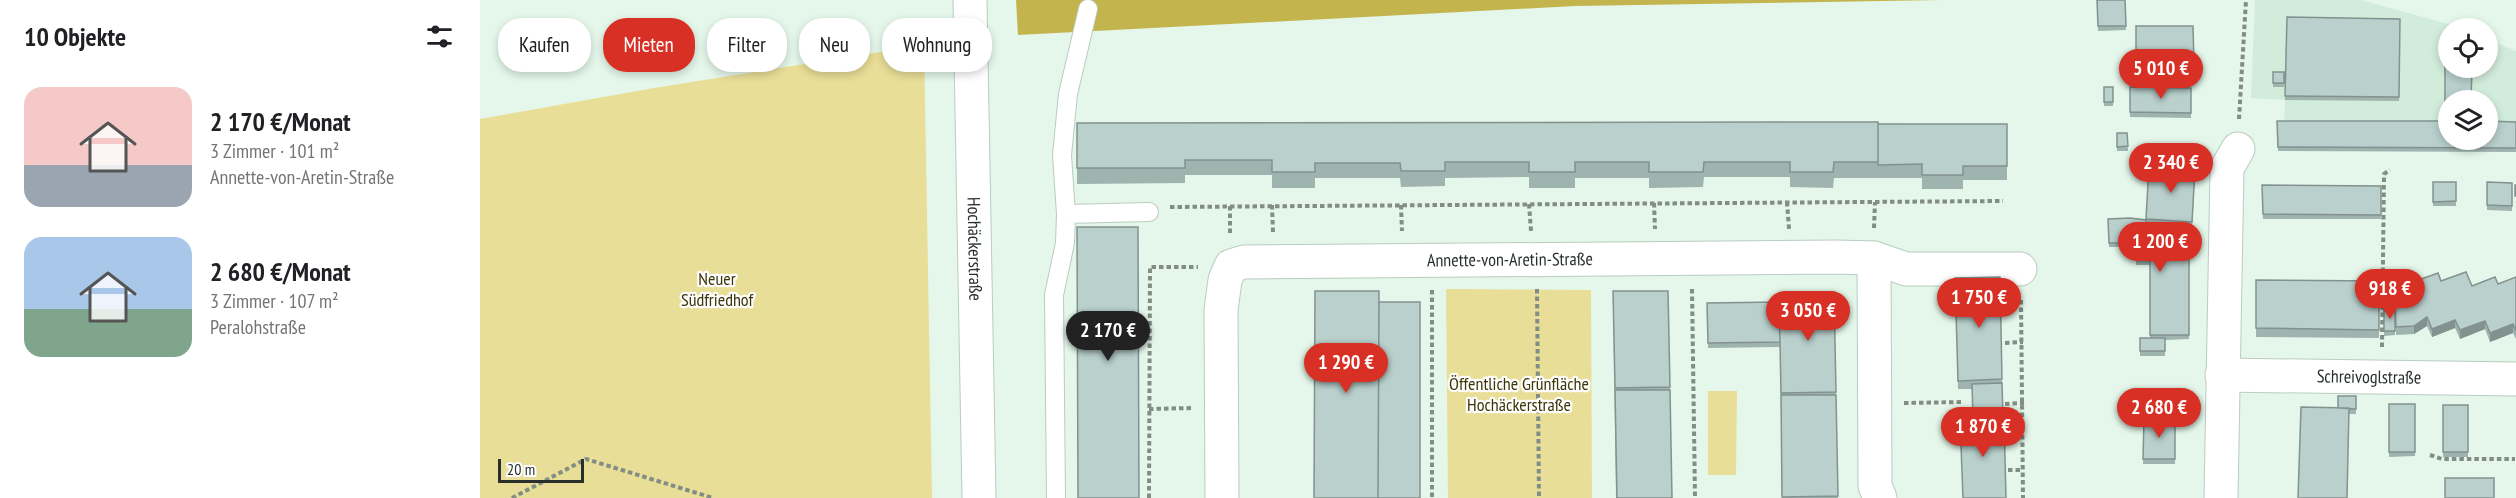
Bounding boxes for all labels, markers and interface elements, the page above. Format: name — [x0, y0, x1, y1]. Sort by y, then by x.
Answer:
chip: Kaufen — [498, 18, 591, 72]
chip: Mieten — [603, 18, 695, 72]
chip: Filter — [707, 18, 787, 72]
chip: Neu — [799, 18, 870, 72]
chip: Wohnung — [882, 18, 992, 72]
map controls — [2438, 18, 2498, 150]
button: locate — [2438, 18, 2498, 78]
text: 10 Objekte — [24, 20, 126, 53]
icon: filters — [423, 20, 456, 53]
pin: 5 010 € — [2106, 49, 2216, 100]
text: 5 010 € — [2133, 55, 2189, 81]
button: layers — [2438, 90, 2498, 150]
text: 2 170 €/Monat — [210, 105, 351, 138]
icon: home — [72, 111, 144, 183]
text: 3 Zimmer · 101 m² — [210, 138, 339, 164]
pin: 2 340 € — [2116, 143, 2226, 194]
text: 2 340 € — [2143, 149, 2199, 175]
text: Annette-von-Aretin-Straße — [210, 164, 394, 190]
street label: Hochäckerstraße — [963, 197, 987, 301]
pin: 1 200 € — [2105, 222, 2215, 273]
text: 1 200 € — [2132, 228, 2188, 254]
street label: Annette-von-Aretin-Straße — [1427, 247, 1593, 271]
text: 2 680 €/Monat — [210, 255, 351, 288]
icon: home — [72, 261, 144, 333]
park label: Neuer Südfriedhof — [681, 267, 754, 311]
pin: 918 € — [2348, 269, 2432, 320]
text: 918 € — [2369, 275, 2411, 301]
pin: 1 750 € — [1924, 278, 2034, 329]
text: 1 750 € — [1951, 284, 2007, 310]
text: 3 Zimmer · 107 m² — [210, 288, 339, 314]
pin: 3 050 € — [1753, 291, 1863, 342]
text: 3 050 € — [1780, 297, 1836, 323]
pin: 2 170 € — [1053, 311, 1163, 362]
text: Peralohstraße — [210, 314, 306, 340]
text: 2 170 € — [1080, 317, 1136, 343]
pin: 1 290 € — [1291, 343, 1401, 394]
text: 1 290 € — [1318, 349, 1374, 375]
street label: Schreivoglstraße — [2317, 364, 2421, 389]
park label: Öffentliche Grünfläche Hochäckerstraße — [1449, 372, 1589, 416]
pin: 2 680 € — [2104, 388, 2214, 439]
text: 2 680 € — [2131, 394, 2187, 420]
pin: 1 870 € — [1928, 407, 2038, 458]
text: 1 870 € — [1955, 413, 2011, 439]
scale bar — [498, 456, 584, 484]
text: 20 m — [507, 459, 535, 479]

